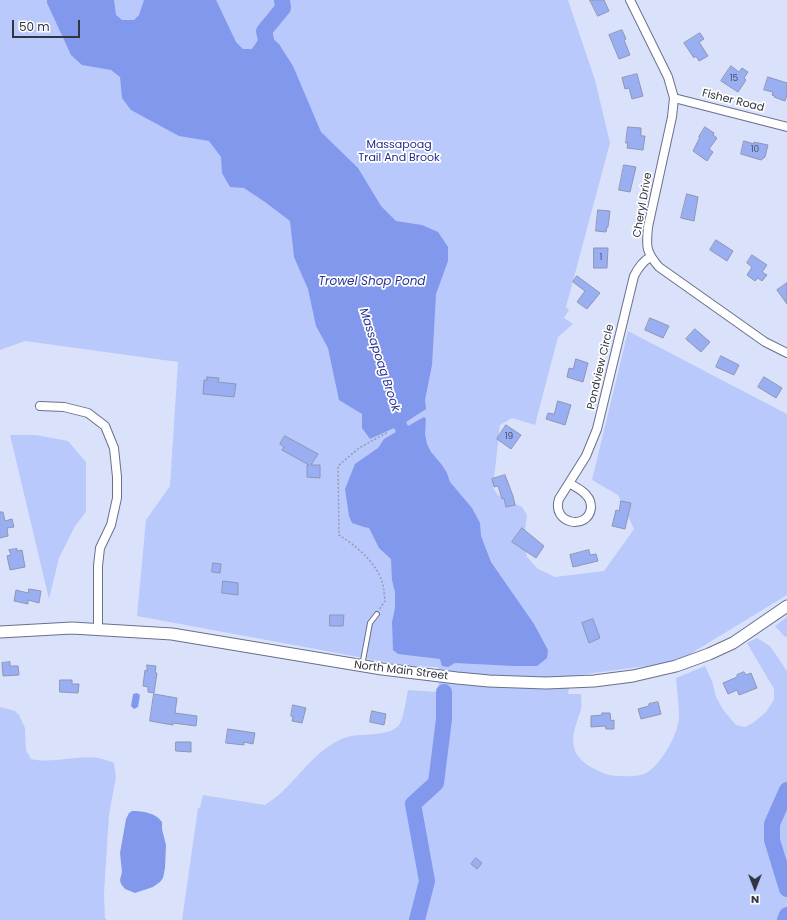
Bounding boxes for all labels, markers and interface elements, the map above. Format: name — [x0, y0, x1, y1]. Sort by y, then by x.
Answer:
scale bar — [14, 12, 82, 38]
text: 50 m — [19, 18, 50, 35]
house number: 15 — [730, 74, 738, 84]
street label: Fisher Road — [701, 87, 765, 115]
park label: Massapoag Trail And Brook — [358, 138, 440, 164]
house number: 10 — [751, 145, 759, 155]
street label: Cheryl Drive — [631, 171, 655, 239]
house number: 1 — [600, 253, 602, 263]
water label: Trowel Shop Pond — [319, 275, 425, 289]
water label: Massapoag Brook — [355, 306, 403, 414]
street label: Pondview Circle — [585, 323, 617, 411]
house number: 19 — [505, 432, 513, 442]
street label: North Main Street — [353, 659, 449, 683]
north arrow — [735, 868, 775, 908]
text: N — [751, 892, 759, 908]

